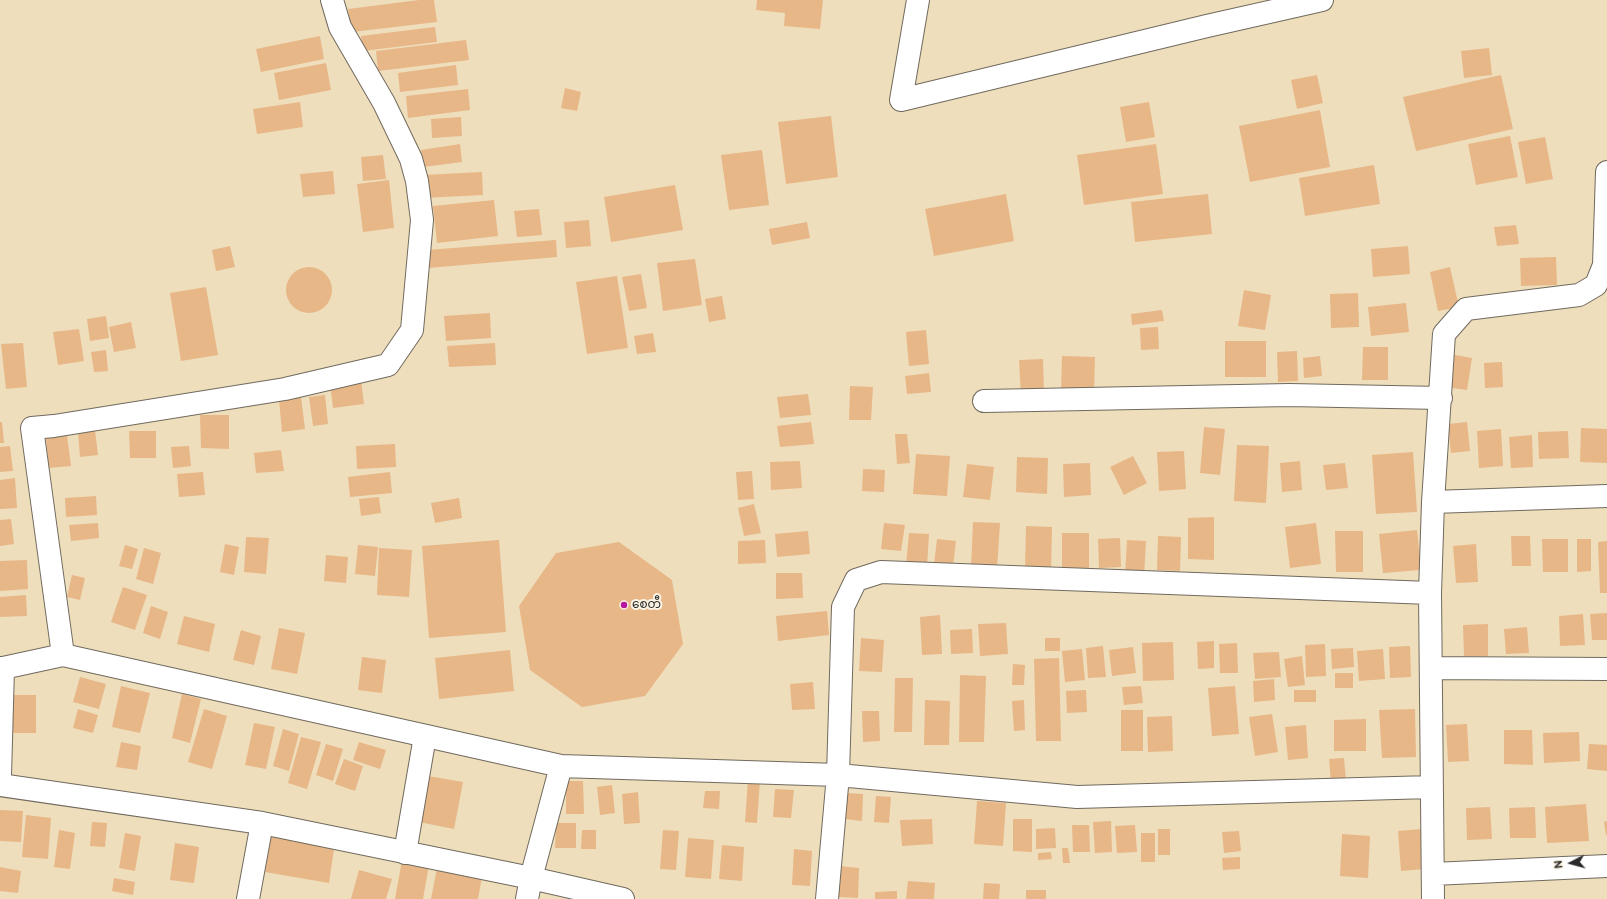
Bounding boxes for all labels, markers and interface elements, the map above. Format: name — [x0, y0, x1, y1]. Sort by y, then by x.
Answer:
place label: စေတီ — [632, 598, 661, 612]
marker: စေတီ — [619, 600, 629, 610]
north arrow — [1551, 843, 1591, 883]
text: N — [1552, 860, 1565, 869]

